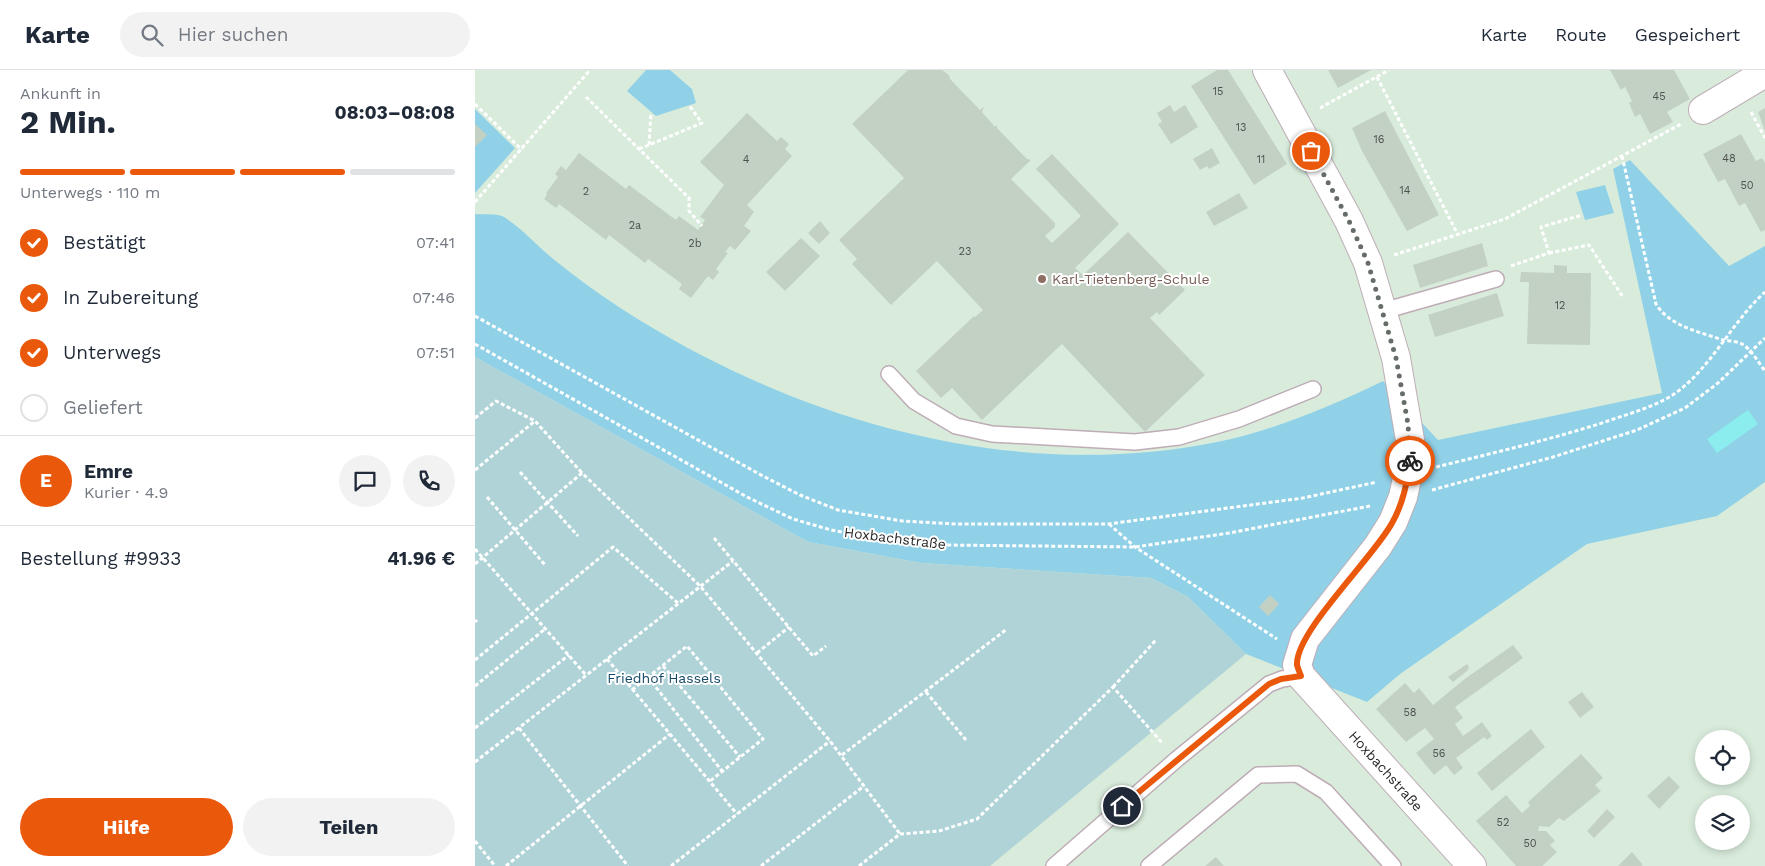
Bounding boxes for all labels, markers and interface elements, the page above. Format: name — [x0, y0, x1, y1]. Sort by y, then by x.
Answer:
search box — [120, 12, 470, 57]
text: Karte — [25, 21, 90, 49]
icon: search — [138, 21, 166, 49]
text: Hier suchen — [178, 23, 288, 46]
text: Karte — [1481, 24, 1527, 45]
text: Route — [1555, 24, 1607, 45]
text: Gespeichert — [1635, 24, 1740, 45]
text: Ankunft in — [20, 84, 101, 103]
house number: 15 — [1213, 85, 1223, 98]
house number: 45 — [1652, 90, 1666, 103]
text: 08:03–08:08 — [335, 101, 455, 124]
text: 2 Min. — [20, 103, 116, 141]
house number: 13 — [1236, 121, 1246, 134]
pin — [1290, 130, 1332, 172]
house number: 16 — [1374, 133, 1385, 146]
icon: bag — [1297, 137, 1325, 165]
house number: 48 — [1722, 152, 1736, 165]
house number: 4 — [743, 153, 750, 166]
house number: 11 — [1257, 153, 1265, 166]
house number: 50 — [1740, 179, 1754, 192]
text: Unterwegs · 110 m — [20, 183, 160, 202]
house number: 14 — [1399, 184, 1411, 197]
house number: 2 — [583, 185, 589, 198]
house number: 2a — [629, 219, 641, 232]
icon: check — [20, 229, 48, 257]
text: Bestätigt — [63, 231, 146, 254]
text: 07:41 — [416, 233, 455, 252]
house number: 2b — [688, 237, 702, 250]
house number: 23 — [959, 245, 971, 258]
place label: Karl-Tietenberg-Schule — [1052, 271, 1210, 287]
marker: Karl-Tietenberg-Schule — [1036, 273, 1048, 285]
icon: check — [20, 284, 48, 312]
text: In Zubereitung — [63, 286, 198, 309]
text: 07:46 — [412, 288, 455, 307]
house number: 12 — [1555, 299, 1565, 312]
icon: check — [20, 339, 48, 367]
text: Unterwegs — [63, 341, 161, 364]
text: 07:51 — [416, 343, 455, 362]
text: Geliefert — [63, 396, 143, 419]
courier — [1385, 436, 1435, 486]
icon: bike — [1396, 447, 1424, 475]
button: chat — [339, 455, 391, 507]
button: phone — [403, 455, 455, 507]
text: Emre — [84, 460, 133, 483]
text: E — [40, 469, 52, 492]
text: Kurier · 4.9 — [84, 483, 168, 502]
street label: Hoxbachstraße — [843, 524, 947, 552]
text: Bestellung #9933 — [20, 547, 181, 570]
text: 41.96 € — [387, 547, 455, 570]
park label: Friedhof Hassels — [607, 670, 721, 686]
house number: 58 — [1403, 706, 1417, 719]
street label: Hoxbachstraße — [1346, 728, 1426, 814]
map controls — [1695, 730, 1750, 850]
button: locate — [1695, 730, 1750, 785]
house number: 56 — [1432, 747, 1446, 760]
pin — [1101, 785, 1143, 827]
icon: home — [1108, 792, 1136, 820]
button: layers — [1695, 795, 1750, 850]
button: Hilfe — [20, 798, 233, 856]
button: Teilen — [243, 798, 455, 856]
house number: 52 — [1497, 816, 1509, 829]
house number: 50 — [1523, 837, 1537, 850]

